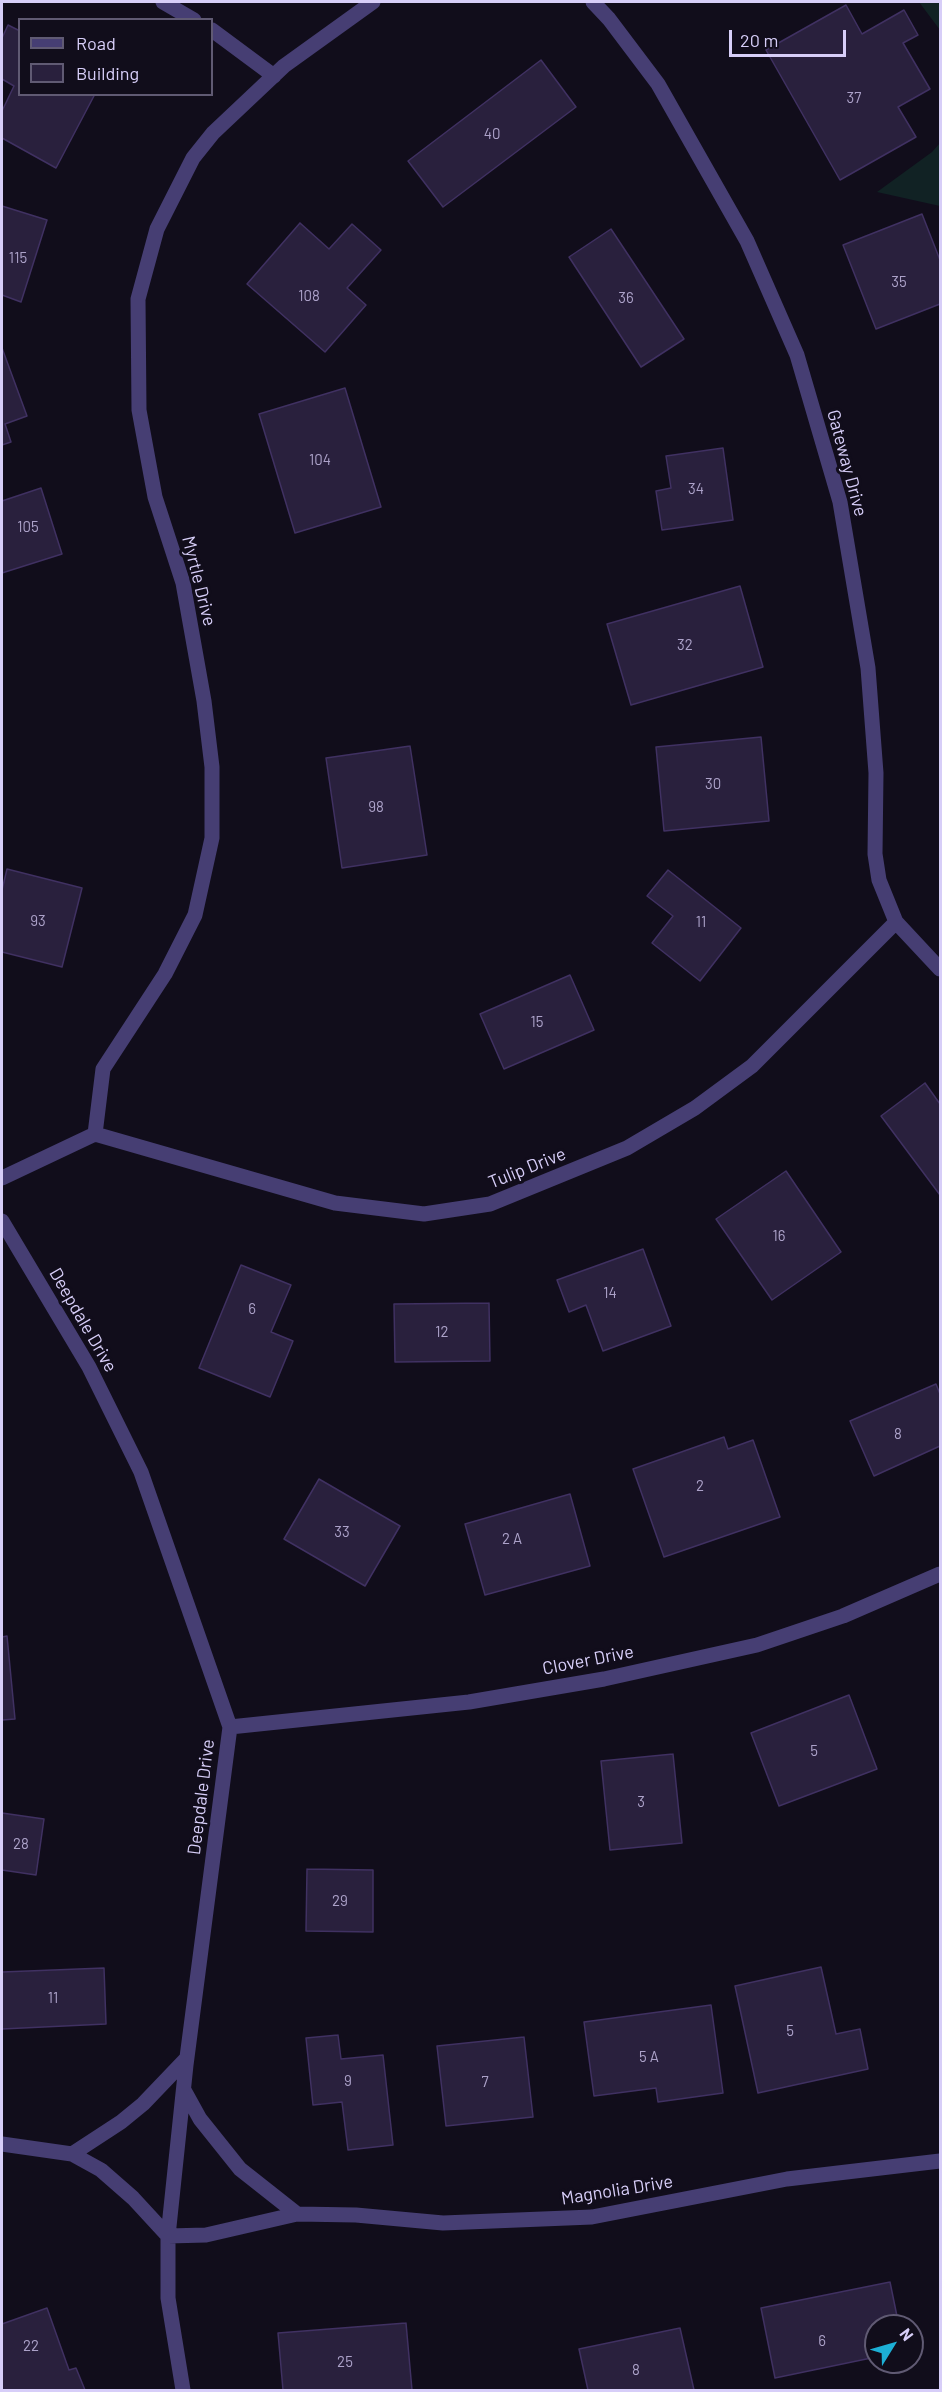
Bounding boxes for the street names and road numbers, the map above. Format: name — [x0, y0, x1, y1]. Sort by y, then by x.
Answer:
street label: Gateway Drive — [822, 407, 872, 519]
street label: Myrtle Drive — [177, 534, 221, 628]
street label: Tulip Drive — [485, 1143, 569, 1193]
street label: Deepdale Drive — [45, 1264, 121, 1376]
street label: Clover Drive — [540, 1641, 636, 1679]
street label: Deepdale Drive — [183, 1738, 219, 1856]
street label: Magnolia Drive — [560, 2171, 674, 2209]

